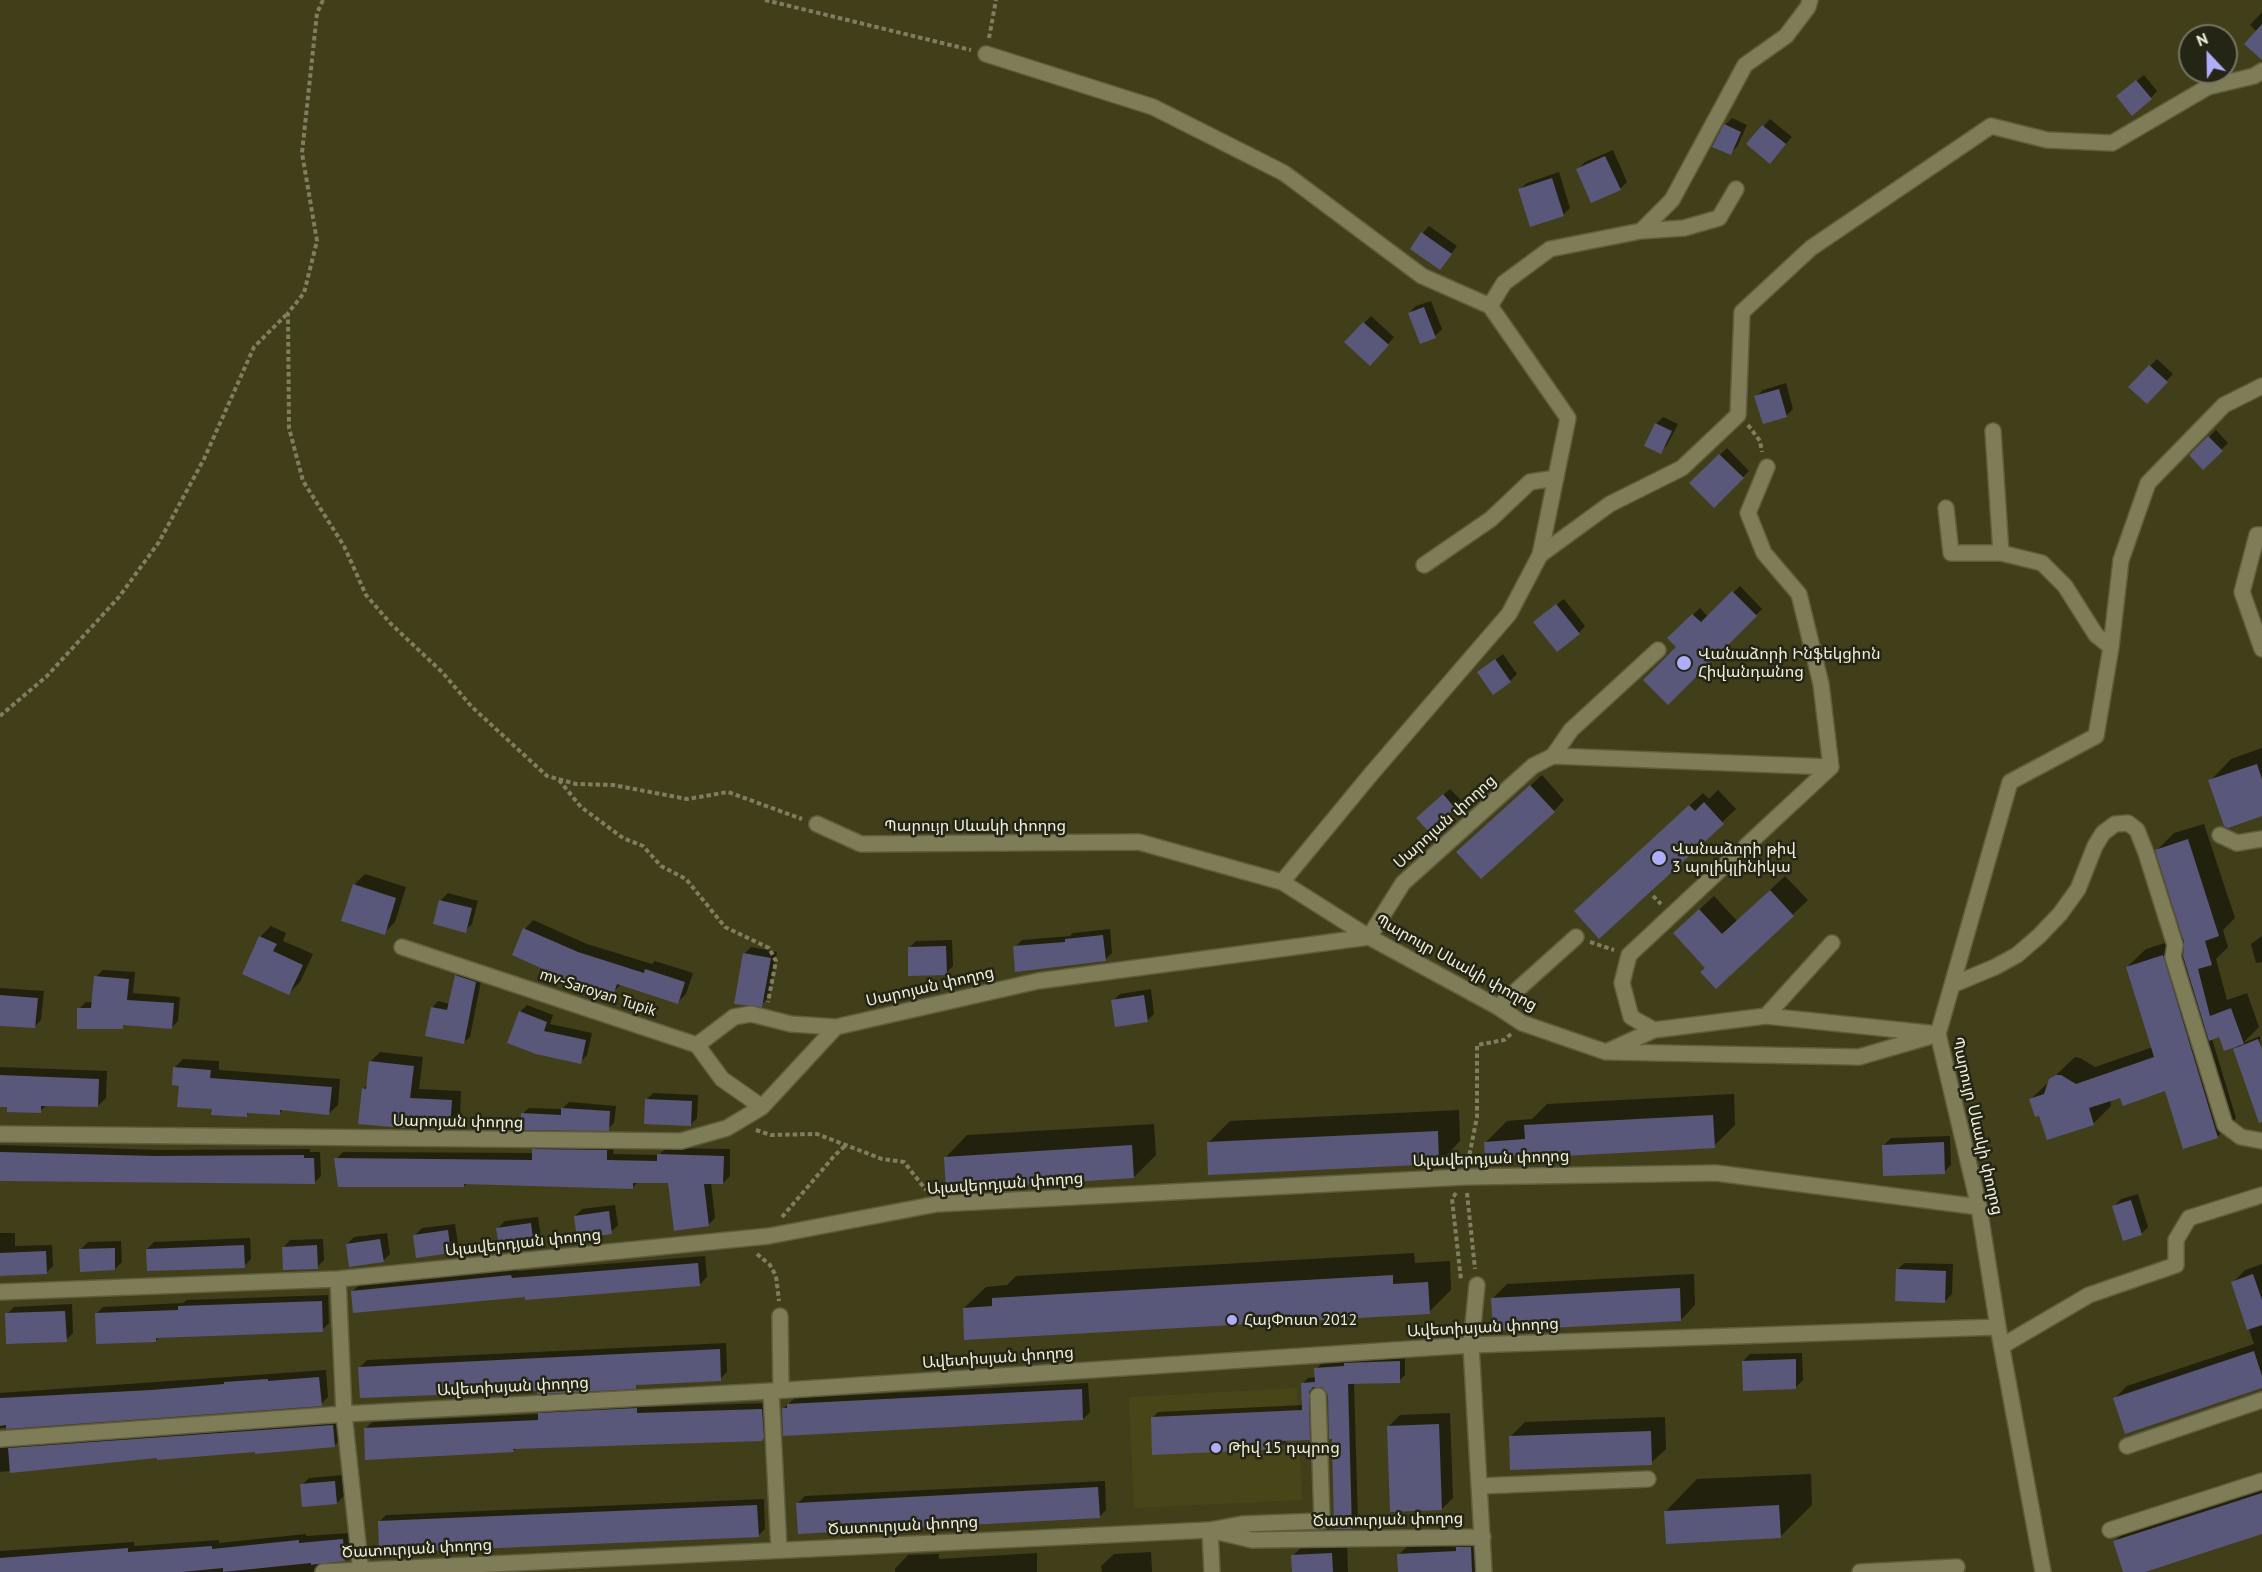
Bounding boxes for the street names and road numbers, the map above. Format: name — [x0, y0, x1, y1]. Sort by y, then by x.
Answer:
street label: Սարոյան փողոց — [1390, 771, 1500, 873]
street label: Պարույր Սևակի փողոց — [884, 816, 1066, 836]
street label: Պարույր Սևակի փողոց — [1372, 910, 1540, 1016]
street label: Սարոյան փողոց — [864, 963, 996, 1011]
street label: mv-Saroyan Tupik — [537, 965, 659, 1021]
street label: Պարույր Սևակի փողոց — [1947, 1035, 2007, 1217]
street label: Սարոյան փողոց — [392, 1111, 524, 1133]
street label: Ալավերդյան փողոց — [1412, 1147, 1570, 1171]
street label: Ալավերդյան փողոց — [926, 1169, 1084, 1199]
street label: Ալավերդյան փողոց — [444, 1225, 602, 1261]
street label: Ավետիսյան փողոց — [1407, 1314, 1559, 1342]
street label: Ավետիսյան փողոց — [922, 1343, 1074, 1373]
street label: Ավետիսյան փողոց — [437, 1373, 589, 1401]
street label: Ծատուրյան փողոց — [1313, 1509, 1463, 1531]
street label: Ծատուրյան փողոց — [827, 1512, 979, 1540]
street label: Ծատուրյան փողոց — [341, 1535, 493, 1563]

